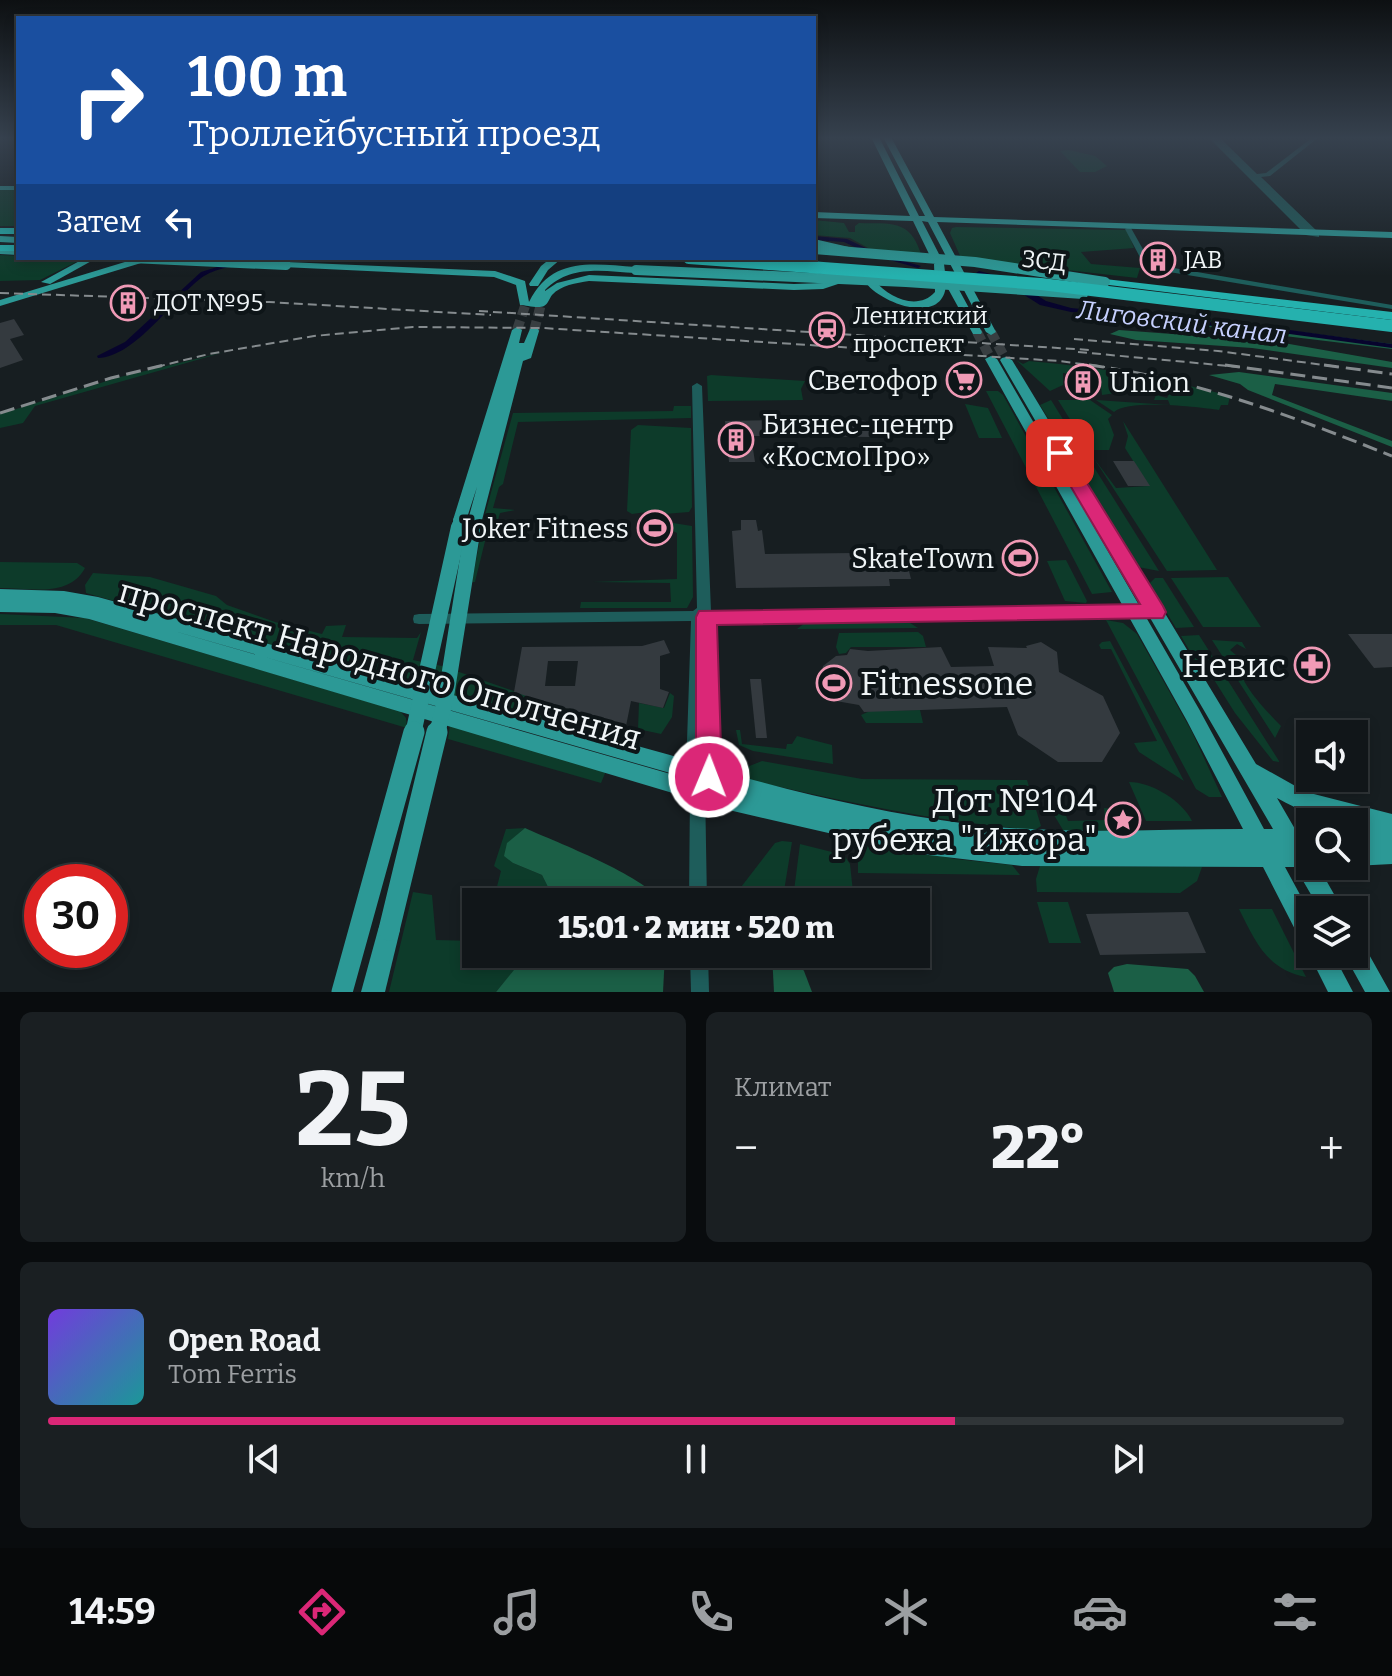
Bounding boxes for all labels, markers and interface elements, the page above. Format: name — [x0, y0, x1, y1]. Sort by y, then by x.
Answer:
text: 100 m — [188, 44, 347, 111]
icon: right — [56, 48, 160, 152]
text: Троллейбусный проезд — [188, 112, 600, 156]
icon: left — [158, 200, 202, 244]
text: Затем — [56, 204, 142, 240]
building icon: JAB — [1139, 241, 1177, 279]
street label: ЗСД — [1020, 245, 1068, 277]
place label: JAB — [1183, 246, 1222, 274]
building icon: ДОТ №95 — [109, 284, 147, 322]
place label: ДОТ №95 — [154, 289, 263, 317]
water label: Лиговский канал — [1074, 294, 1289, 351]
place label: Ленинский проспект — [853, 302, 988, 358]
station icon: Ленинский проспект — [808, 311, 846, 349]
supermarket icon: Светофор — [945, 361, 983, 399]
building icon: Union — [1064, 363, 1102, 401]
place label: Светофор — [808, 364, 938, 397]
place label: Union — [1109, 366, 1190, 399]
place label: Бизнес-центр «КосмоПро» — [762, 408, 954, 473]
pin — [1026, 419, 1094, 487]
building icon: Бизнес-центр «КосмоПро» — [717, 421, 755, 459]
icon: arrive — [1038, 431, 1082, 475]
sports icon: Joker Fitness — [636, 509, 674, 547]
place label: Joker Fitness — [461, 512, 629, 545]
sports icon: SkateTown — [1001, 539, 1039, 577]
place label: SkateTown — [851, 542, 994, 575]
street label: проспект Народного Ополчения — [114, 570, 646, 759]
place label: Невис — [1182, 645, 1286, 686]
pharmacy icon: Невис — [1293, 646, 1331, 684]
place label: Fitnessone — [860, 663, 1033, 704]
sports icon: Fitnessone — [815, 664, 853, 702]
map controls — [1296, 720, 1368, 968]
button: sound — [1296, 720, 1368, 792]
position arrow — [667, 735, 751, 819]
place label: Дот №104 рубежа "Ижора" — [832, 780, 1097, 860]
place icon: Дот №104 рубежа "Ижора" — [1104, 801, 1142, 839]
button: search — [1296, 808, 1368, 880]
speed limit sign: 30 — [24, 864, 128, 968]
button: layers — [1296, 896, 1368, 968]
text: 15:01 · 2 мин · 520 m — [558, 910, 834, 946]
text: 25 — [295, 1048, 411, 1173]
text: Климат — [734, 1072, 831, 1103]
text: 22° — [991, 1112, 1086, 1184]
text: − — [734, 1122, 758, 1175]
text: + — [1319, 1122, 1344, 1175]
text: km/h — [321, 1163, 385, 1194]
text: Open Road — [168, 1323, 321, 1359]
text: Tom Ferris — [168, 1359, 297, 1390]
icon: previous — [242, 1437, 286, 1481]
icon: pause — [674, 1437, 718, 1481]
icon: next — [1106, 1437, 1150, 1481]
icon: directions — [294, 1584, 350, 1640]
icon: music — [489, 1584, 545, 1640]
icon: phone — [683, 1584, 739, 1640]
icon: climate — [878, 1584, 934, 1640]
icon: car — [1072, 1584, 1128, 1640]
icon: filters — [1267, 1584, 1323, 1640]
text: 14:59 — [69, 1590, 156, 1634]

